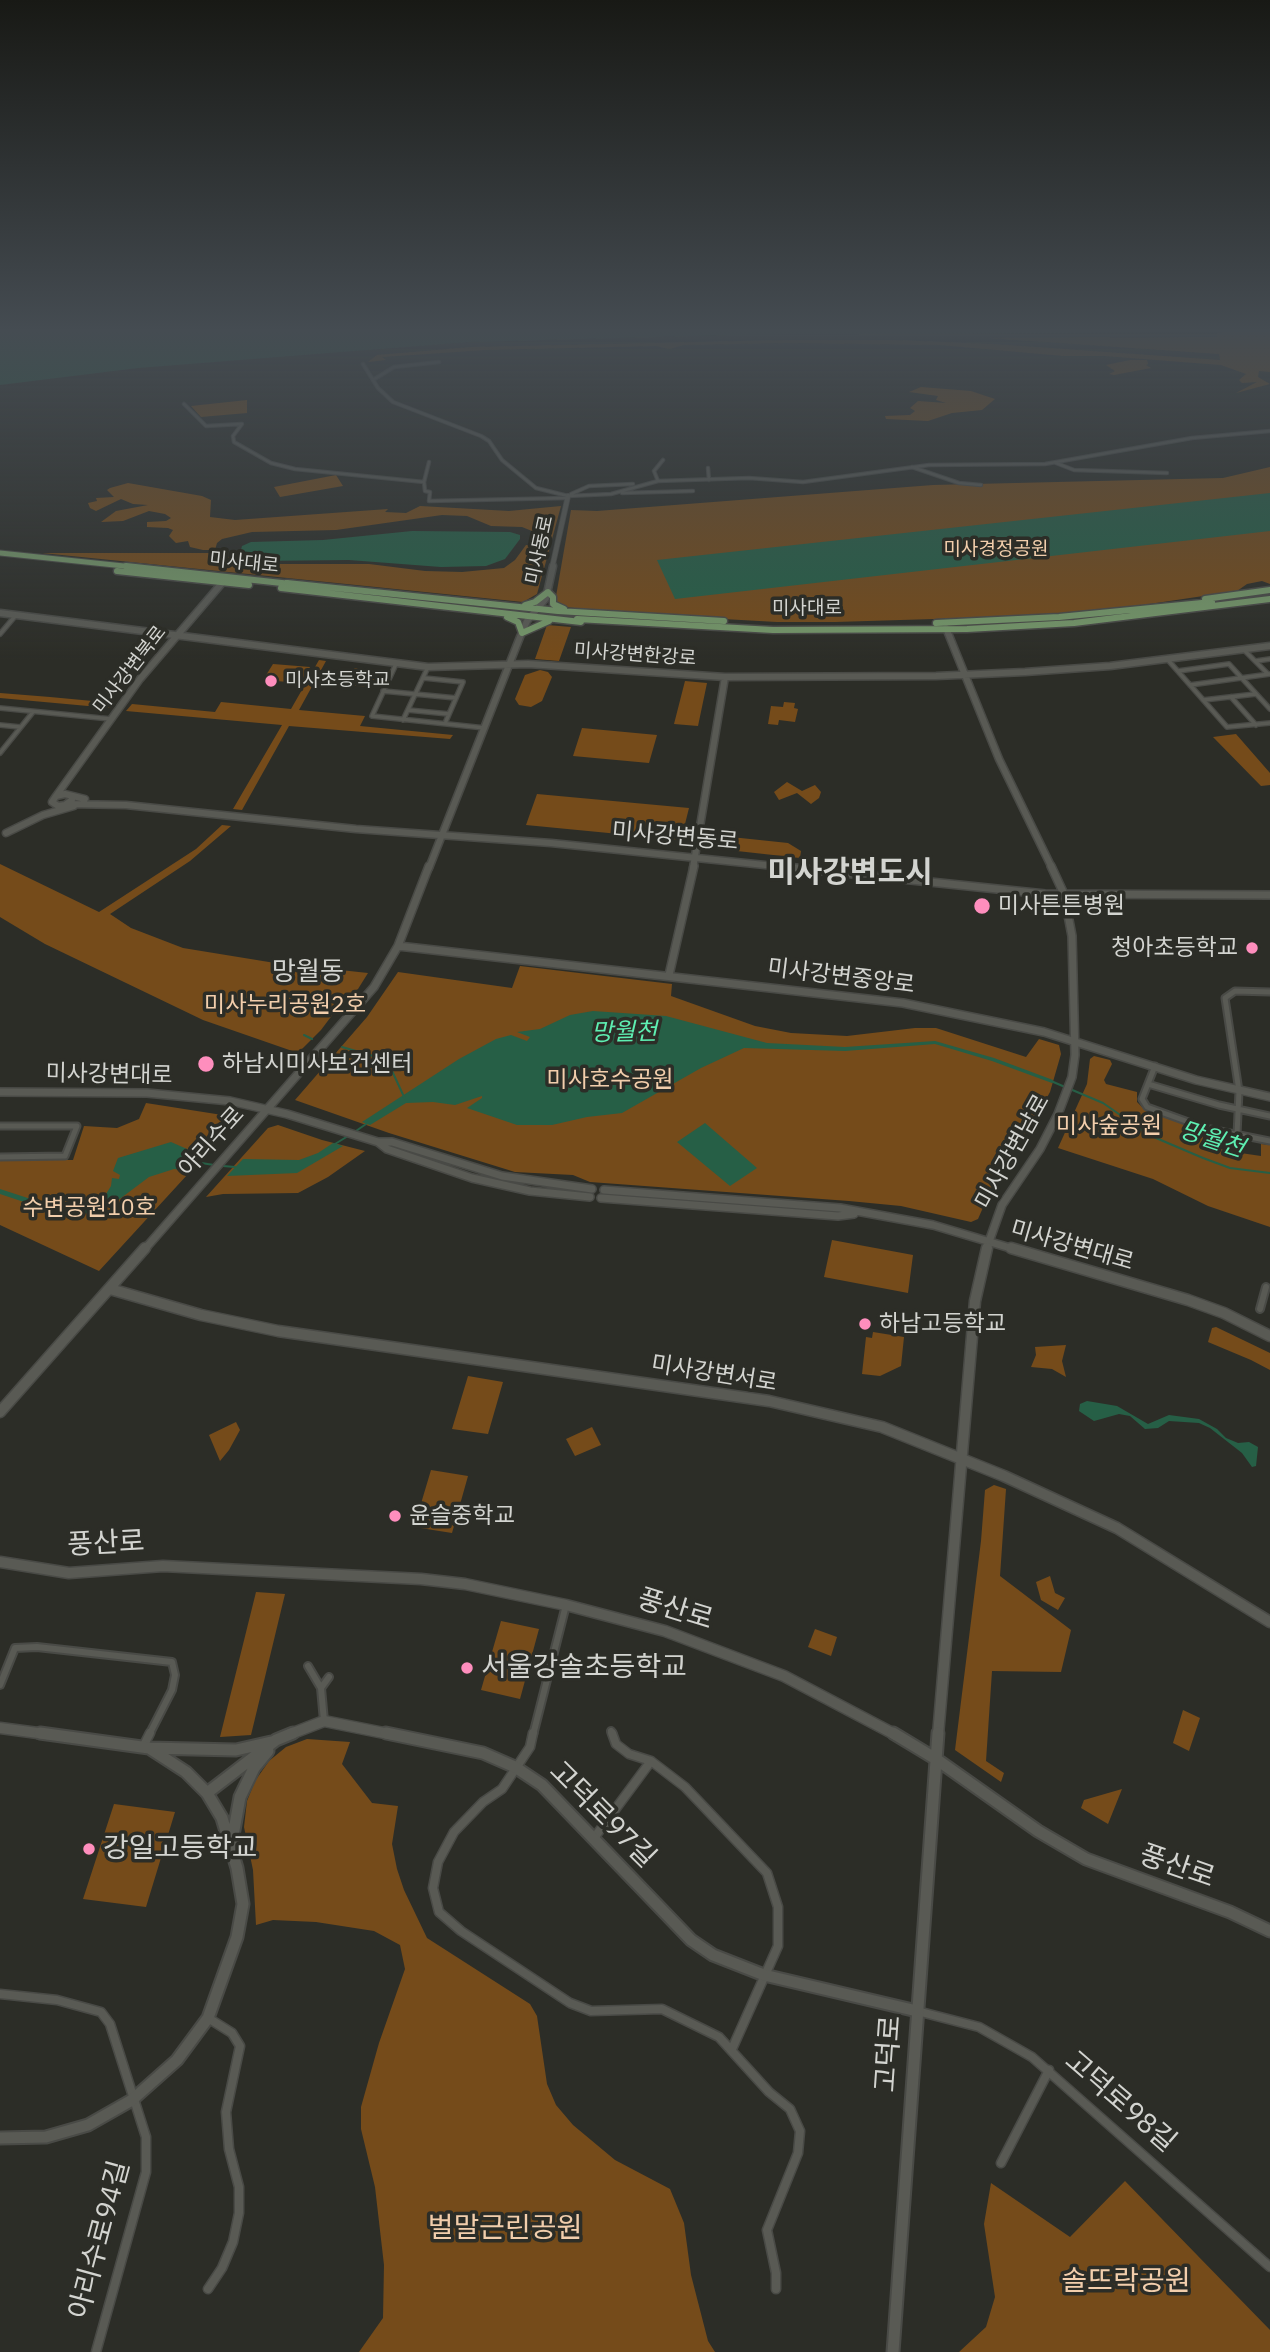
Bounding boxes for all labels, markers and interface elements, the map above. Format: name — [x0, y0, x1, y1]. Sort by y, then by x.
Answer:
street label: 미사동로 — [522, 513, 558, 587]
park label: 미사경정공원 — [944, 539, 1048, 561]
street label: 미사대로 — [208, 548, 280, 578]
street label: 미사대로 — [772, 598, 842, 620]
street label: 미사강변북로 — [89, 622, 171, 718]
street label: 미사강변한강로 — [573, 639, 697, 671]
place label: 미사초등학교 — [285, 670, 390, 692]
marker: 미사초등학교 — [263, 673, 279, 689]
street label: 미사강변동로 — [611, 818, 739, 856]
district label: 미사강변도시 — [767, 855, 933, 891]
place label: 미사튼튼병원 — [998, 892, 1125, 920]
marker: 미사튼튼병원 — [972, 896, 992, 916]
place label: 청아초등학교 — [1111, 934, 1238, 962]
marker: 청아초등학교 — [1244, 940, 1260, 956]
street label: 미사강변중앙로 — [766, 954, 916, 1000]
district label: 망월동 — [272, 956, 344, 988]
park label: 미사누리공원2호 — [204, 991, 366, 1019]
water label: 망월천 — [591, 1018, 657, 1048]
place label: 하남시미사보건센터 — [222, 1050, 412, 1078]
marker: 하남시미사보건센터 — [196, 1054, 216, 1074]
street label: 미사강변대로 — [45, 1060, 173, 1090]
park label: 미사호수공원 — [547, 1066, 673, 1094]
street label: 미사강변남로 — [970, 1090, 1056, 1214]
street label: 아리수로 — [173, 1101, 251, 1183]
park label: 미사숲공원 — [1056, 1112, 1162, 1140]
water label: 망월천 — [1176, 1116, 1248, 1164]
park label: 수변공원10호 — [22, 1194, 156, 1222]
street label: 미사강변대로 — [1007, 1215, 1137, 1277]
place label: 하남고등학교 — [879, 1310, 1006, 1338]
marker: 하남고등학교 — [857, 1316, 873, 1332]
street label: 미사강변서로 — [649, 1350, 779, 1398]
place label: 윤슬중학교 — [409, 1502, 515, 1530]
marker: 윤슬중학교 — [387, 1508, 403, 1524]
street label: 풍산로 — [67, 1525, 145, 1563]
street label: 풍산로 — [633, 1583, 717, 1637]
place label: 서울강솔초등학교 — [481, 1651, 687, 1685]
marker: 서울강솔초등학교 — [459, 1660, 475, 1676]
street label: 고덕로97길 — [542, 1755, 662, 1875]
place label: 강일고등학교 — [103, 1832, 258, 1866]
street label: 풍산로 — [1135, 1839, 1219, 1895]
marker: 강일고등학교 — [81, 1841, 97, 1857]
street label: 고덕로 — [870, 2014, 908, 2094]
street label: 고덕로98길 — [1057, 2044, 1183, 2160]
street label: 아리수로94길 — [63, 2157, 137, 2323]
park label: 벌말근린공원 — [428, 2212, 582, 2246]
park label: 솔뜨락공원 — [1062, 2265, 1190, 2299]

